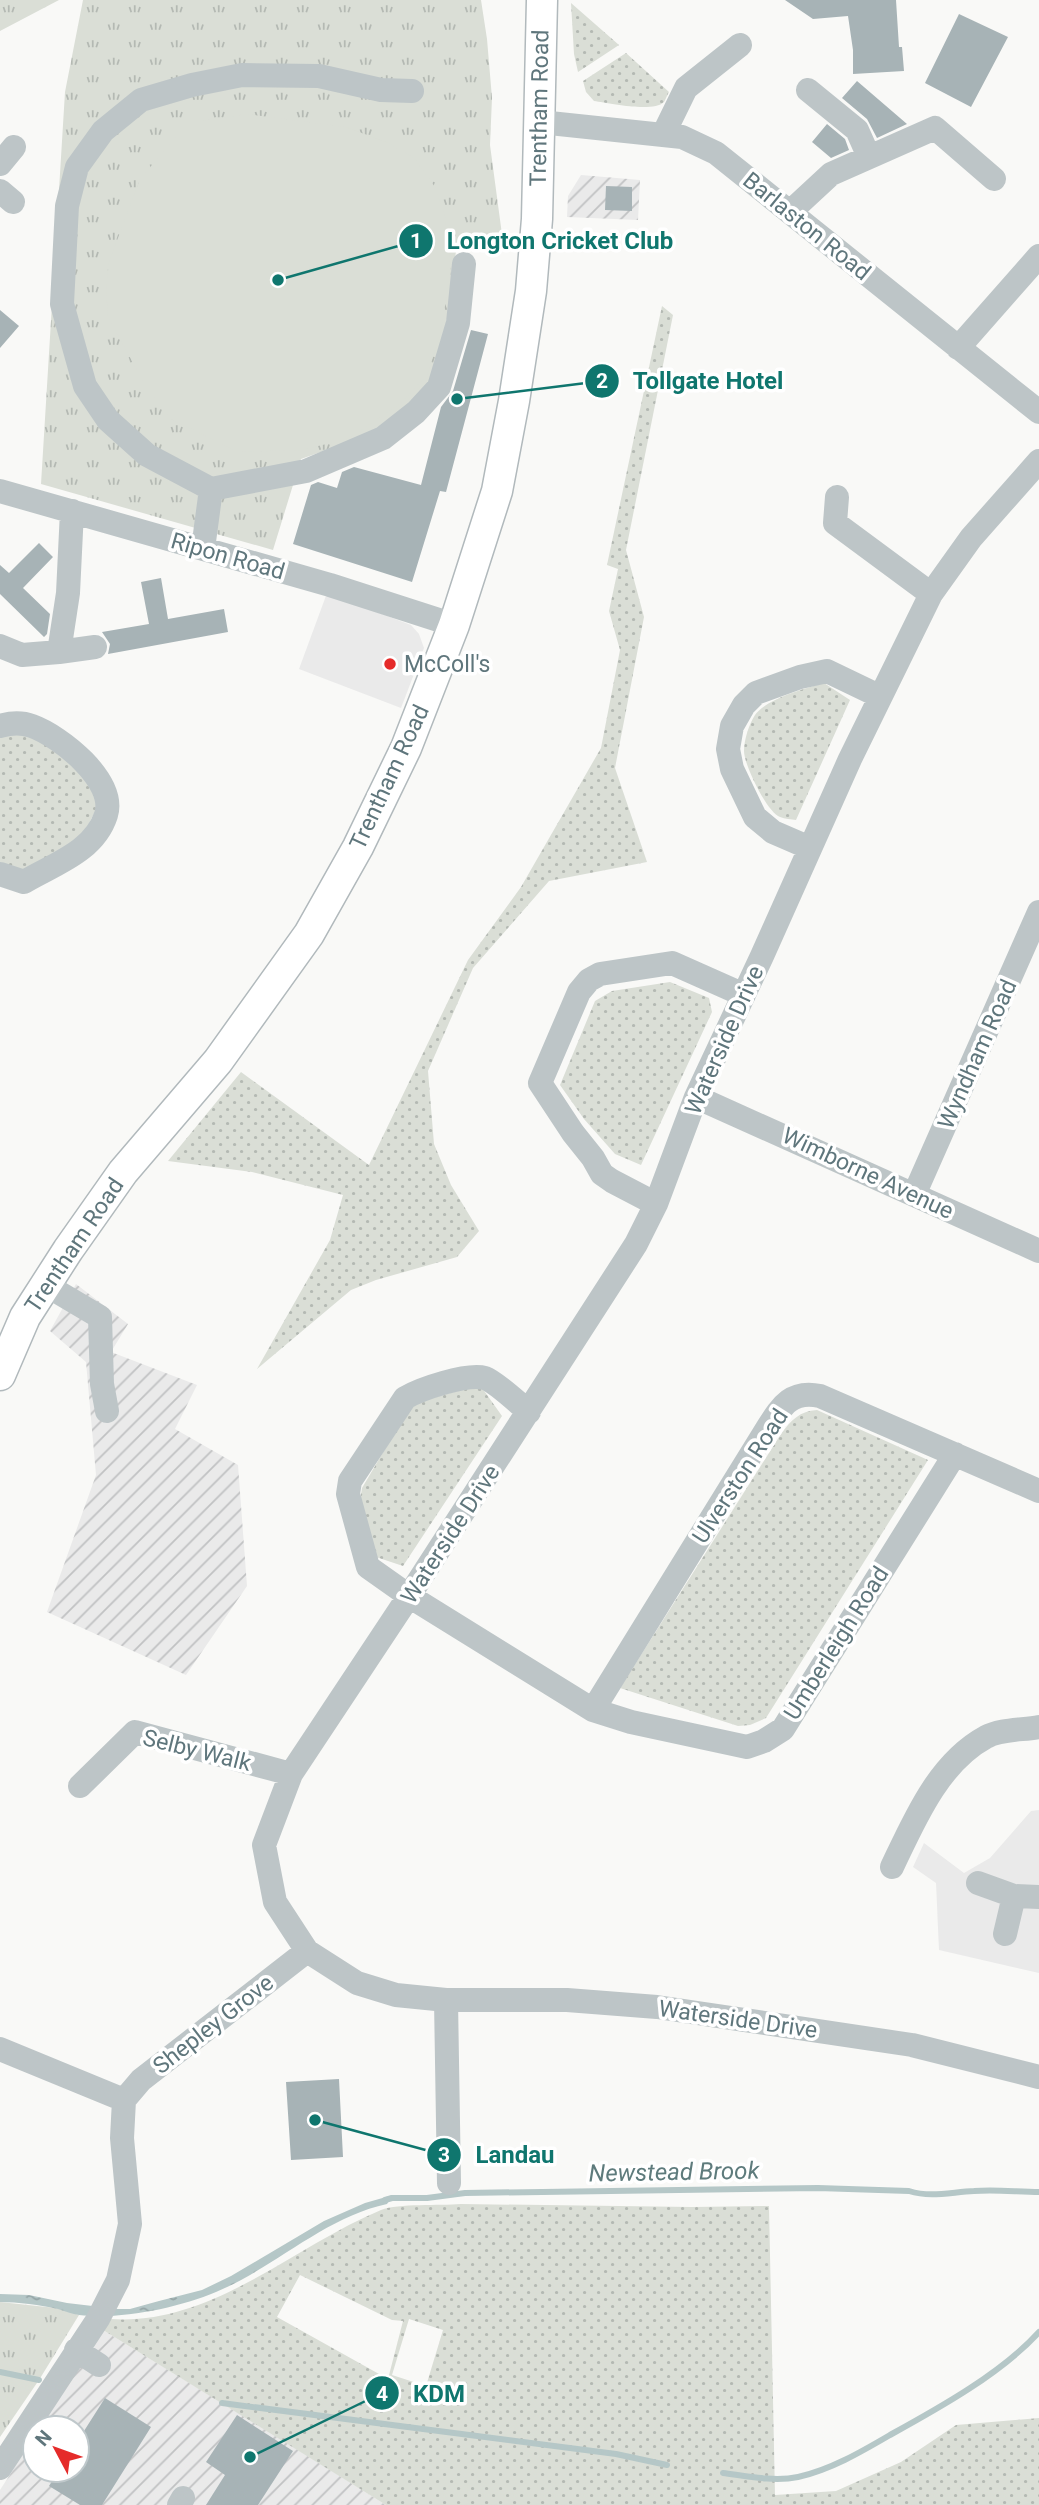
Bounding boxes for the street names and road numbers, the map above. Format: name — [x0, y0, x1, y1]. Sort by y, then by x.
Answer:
street label: Trentham Road — [525, 29, 554, 187]
street label: Barlaston Road — [737, 167, 876, 286]
street label: Ripon Road — [168, 527, 288, 586]
street label: Trentham Road — [344, 700, 435, 854]
street label: Waterside Drive — [680, 962, 769, 1119]
street label: Wyndham Road — [932, 975, 1022, 1133]
street label: Wimborne Avenue — [778, 1122, 958, 1225]
street label: Trentham Road — [19, 1173, 129, 1318]
street label: Ulverston Road — [687, 1404, 794, 1549]
street label: Waterside Drive — [396, 1460, 505, 1609]
street label: Umberleigh Road — [778, 1562, 894, 1725]
street label: Selby Walk — [140, 1724, 254, 1777]
street label: Shepley Grove — [148, 1969, 279, 2080]
street label: Waterside Drive — [657, 1995, 819, 2044]

